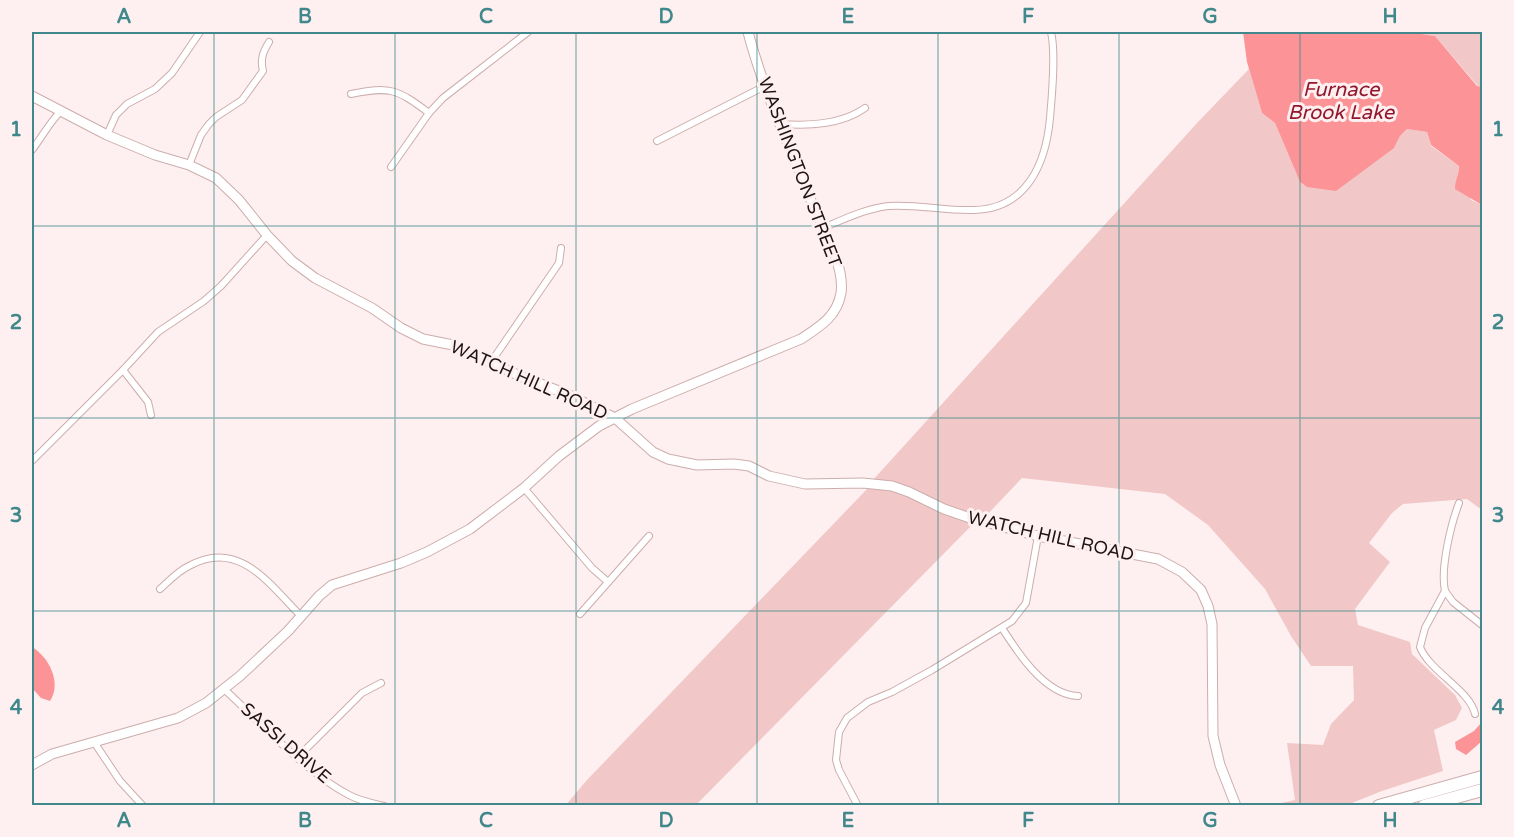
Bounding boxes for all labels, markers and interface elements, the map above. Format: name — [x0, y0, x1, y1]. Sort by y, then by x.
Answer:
text: A — [117, 5, 132, 29]
text: B — [298, 5, 312, 29]
text: C — [479, 5, 493, 29]
text: D — [658, 5, 674, 29]
text: E — [842, 5, 855, 29]
text: F — [1022, 5, 1034, 29]
text: G — [1202, 5, 1218, 29]
text: H — [1382, 5, 1398, 29]
street label: WASHINGTON STREET — [754, 74, 846, 270]
water label: Furnace Brook Lake — [1288, 78, 1396, 125]
text: 1 — [10, 118, 22, 142]
text: 1 — [1492, 118, 1504, 142]
text: 2 — [10, 311, 22, 335]
text: 2 — [1492, 311, 1504, 335]
street label: WATCH HILL ROAD — [447, 335, 611, 425]
text: 3 — [10, 504, 22, 528]
text: 3 — [1492, 504, 1504, 528]
street label: WATCH HILL ROAD — [966, 506, 1136, 566]
text: 4 — [10, 696, 23, 720]
text: 4 — [1492, 696, 1505, 720]
street label: SASSI DRIVE — [237, 698, 335, 788]
text: A — [117, 809, 132, 833]
text: B — [298, 809, 312, 833]
text: C — [479, 809, 493, 833]
text: D — [658, 809, 674, 833]
text: E — [842, 809, 855, 833]
text: F — [1022, 809, 1034, 833]
text: G — [1202, 809, 1218, 833]
text: H — [1382, 809, 1398, 833]

